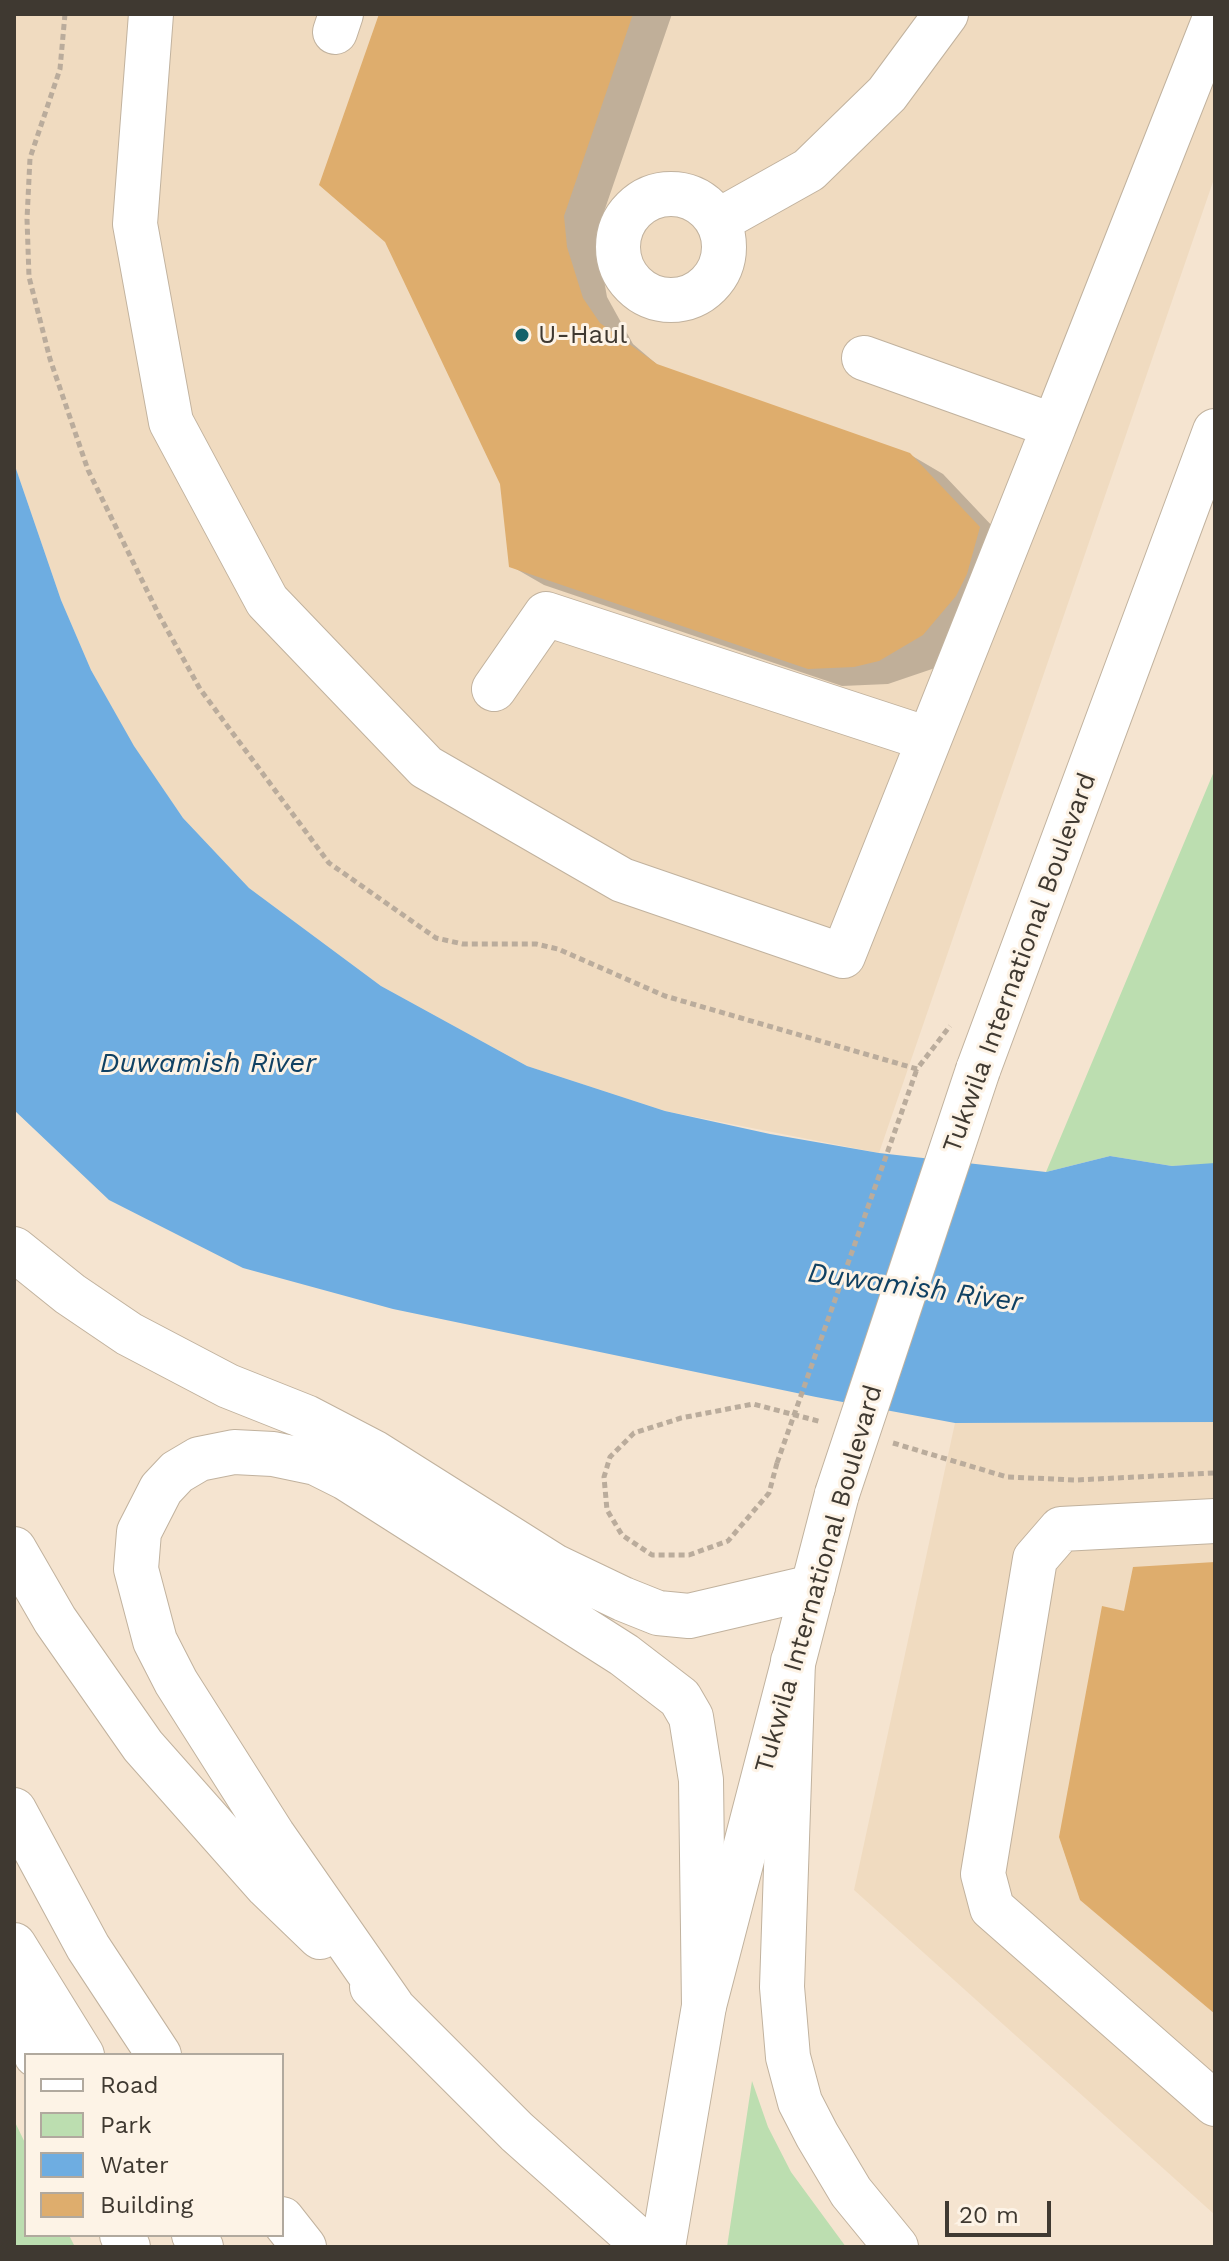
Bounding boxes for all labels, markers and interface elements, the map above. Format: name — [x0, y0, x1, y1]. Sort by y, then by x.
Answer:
place label: U-Haul — [538, 319, 627, 351]
marker: U-Haul — [513, 326, 531, 344]
street label: Tukwila International Boulevard — [937, 769, 1103, 1157]
water label: Duwamish River — [100, 1047, 316, 1081]
water label: Duwamish River — [806, 1256, 1024, 1320]
street label: Tukwila International Boulevard — [749, 1382, 889, 1776]
legend — [24, 2053, 284, 2237]
text: Road — [100, 2071, 159, 2099]
text: Park — [100, 2111, 152, 2139]
text: Water — [100, 2151, 169, 2179]
scale bar — [949, 2185, 1055, 2235]
text: Building — [100, 2191, 193, 2219]
text: 20 m — [959, 2201, 1019, 2229]

